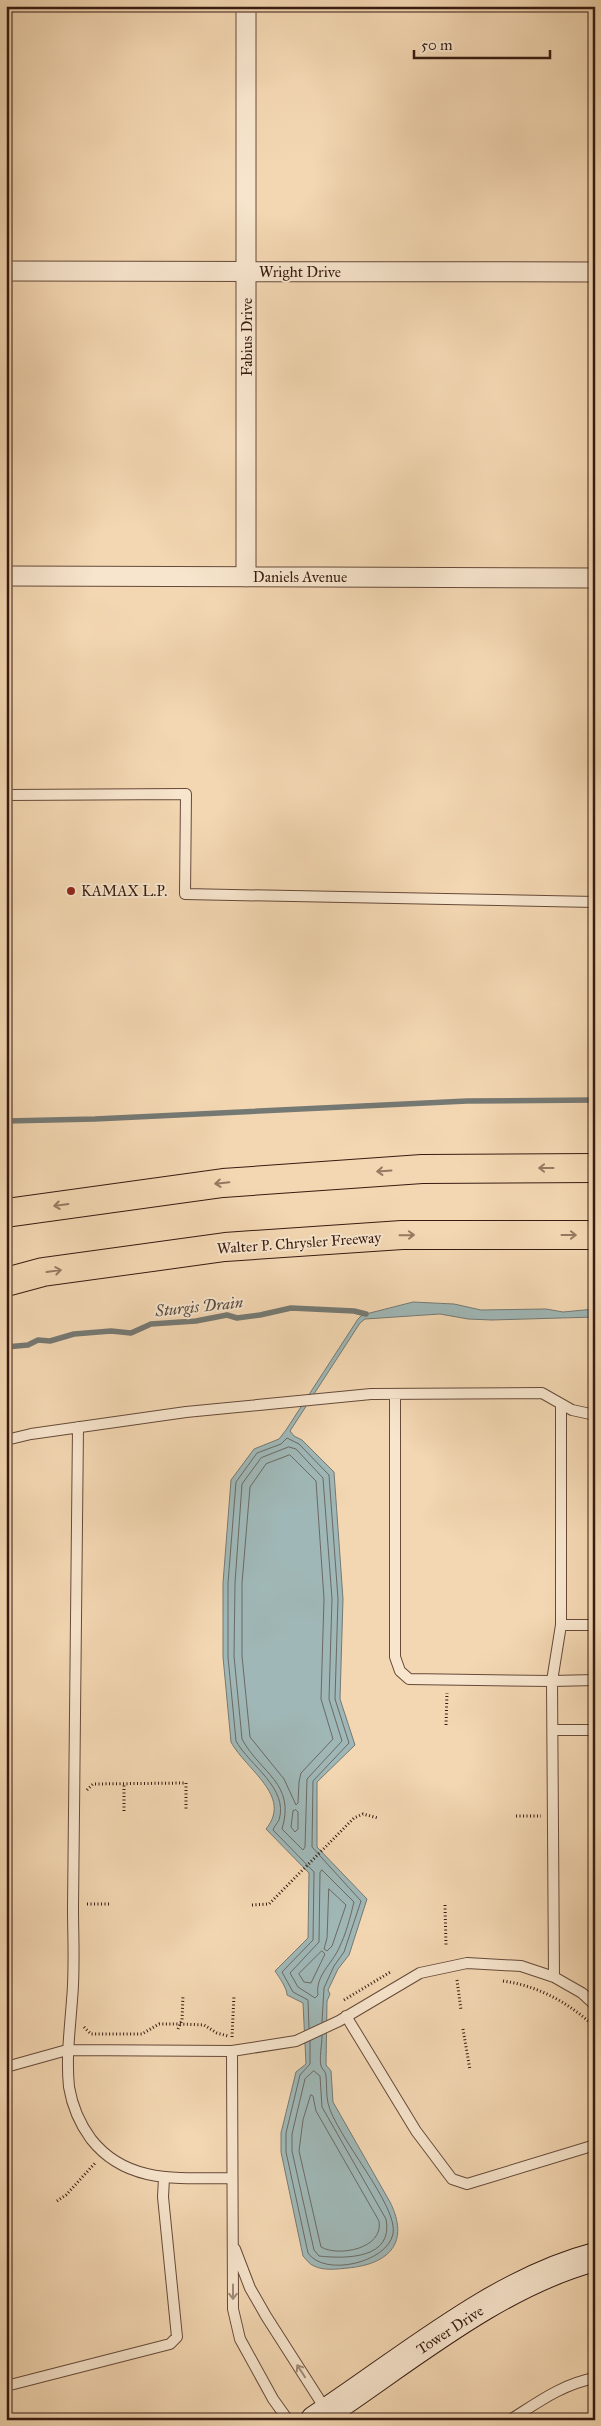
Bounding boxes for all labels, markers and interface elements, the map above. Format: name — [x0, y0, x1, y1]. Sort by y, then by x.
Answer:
scale bar — [414, 28, 550, 60]
text: 50 m — [421, 36, 453, 54]
street label: Wright Drive — [259, 263, 341, 281]
street label: Fabius Drive — [238, 298, 256, 376]
street label: Daniels Avenue — [253, 568, 347, 586]
place label: KAMAX L.P. — [81, 882, 167, 900]
marker: KAMAX L.P. — [65, 885, 77, 897]
one-way arrow — [538, 1163, 554, 1173]
one-way arrow — [376, 1167, 392, 1176]
one-way arrow — [214, 1178, 230, 1188]
one-way arrow — [53, 1200, 69, 1210]
street label: Walter P. Chrysler Freeway — [216, 1228, 383, 1258]
one-way arrow — [398, 1230, 414, 1240]
one-way arrow — [560, 1230, 577, 1240]
one-way arrow — [45, 1266, 61, 1276]
water label: Sturgis Drain — [153, 1292, 245, 1321]
one-way arrow — [228, 2284, 238, 2300]
street label: Tower Drive — [413, 2302, 487, 2358]
one-way arrow — [296, 2364, 306, 2378]

